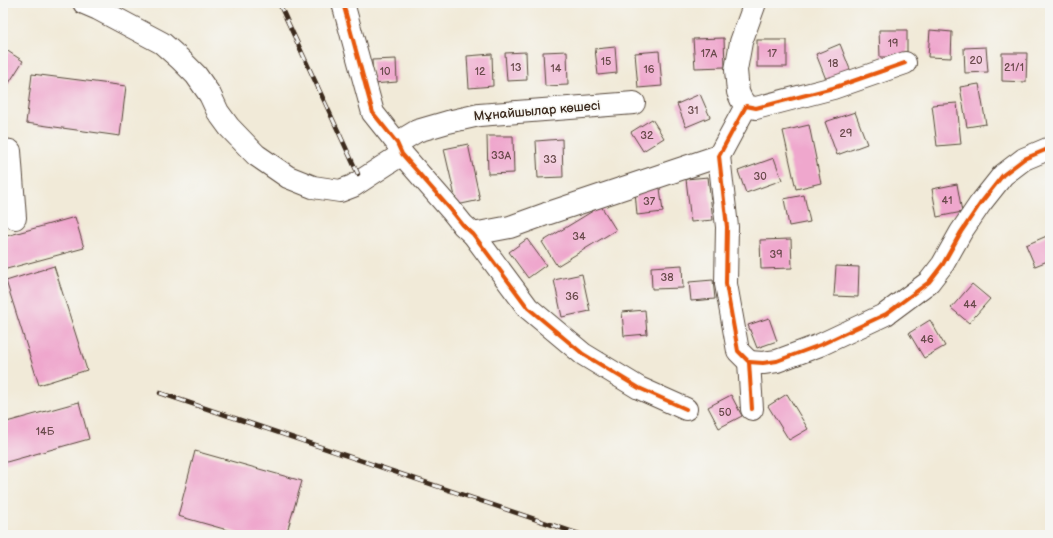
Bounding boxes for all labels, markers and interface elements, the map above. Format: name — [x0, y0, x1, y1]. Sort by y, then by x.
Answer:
house number: 19 — [888, 37, 898, 50]
house number: 17А — [701, 47, 717, 60]
house number: 17 — [767, 47, 777, 60]
house number: 20 — [970, 54, 983, 67]
house number: 15 — [601, 55, 611, 68]
house number: 18 — [828, 57, 838, 70]
house number: 13 — [510, 61, 522, 74]
house number: 21/1 — [1004, 61, 1024, 74]
house number: 14 — [551, 62, 562, 75]
house number: 16 — [644, 63, 655, 76]
house number: 10 — [380, 65, 391, 78]
house number: 12 — [475, 65, 486, 78]
street label: Мұнайшылар көшесі — [473, 97, 601, 125]
house number: 31 — [687, 104, 699, 117]
house number: 29 — [840, 127, 852, 140]
house number: 32 — [640, 129, 654, 142]
house number: 33А — [491, 149, 511, 162]
house number: 33 — [543, 153, 557, 166]
house number: 30 — [753, 170, 767, 183]
house number: 41 — [942, 194, 952, 207]
house number: 37 — [643, 195, 656, 208]
house number: 34 — [572, 230, 586, 243]
house number: 39 — [769, 248, 783, 261]
house number: 38 — [660, 271, 674, 284]
house number: 36 — [565, 290, 579, 303]
house number: 44 — [963, 298, 977, 311]
house number: 46 — [920, 333, 934, 346]
house number: 50 — [719, 406, 732, 419]
house number: 14Б — [36, 425, 55, 438]

